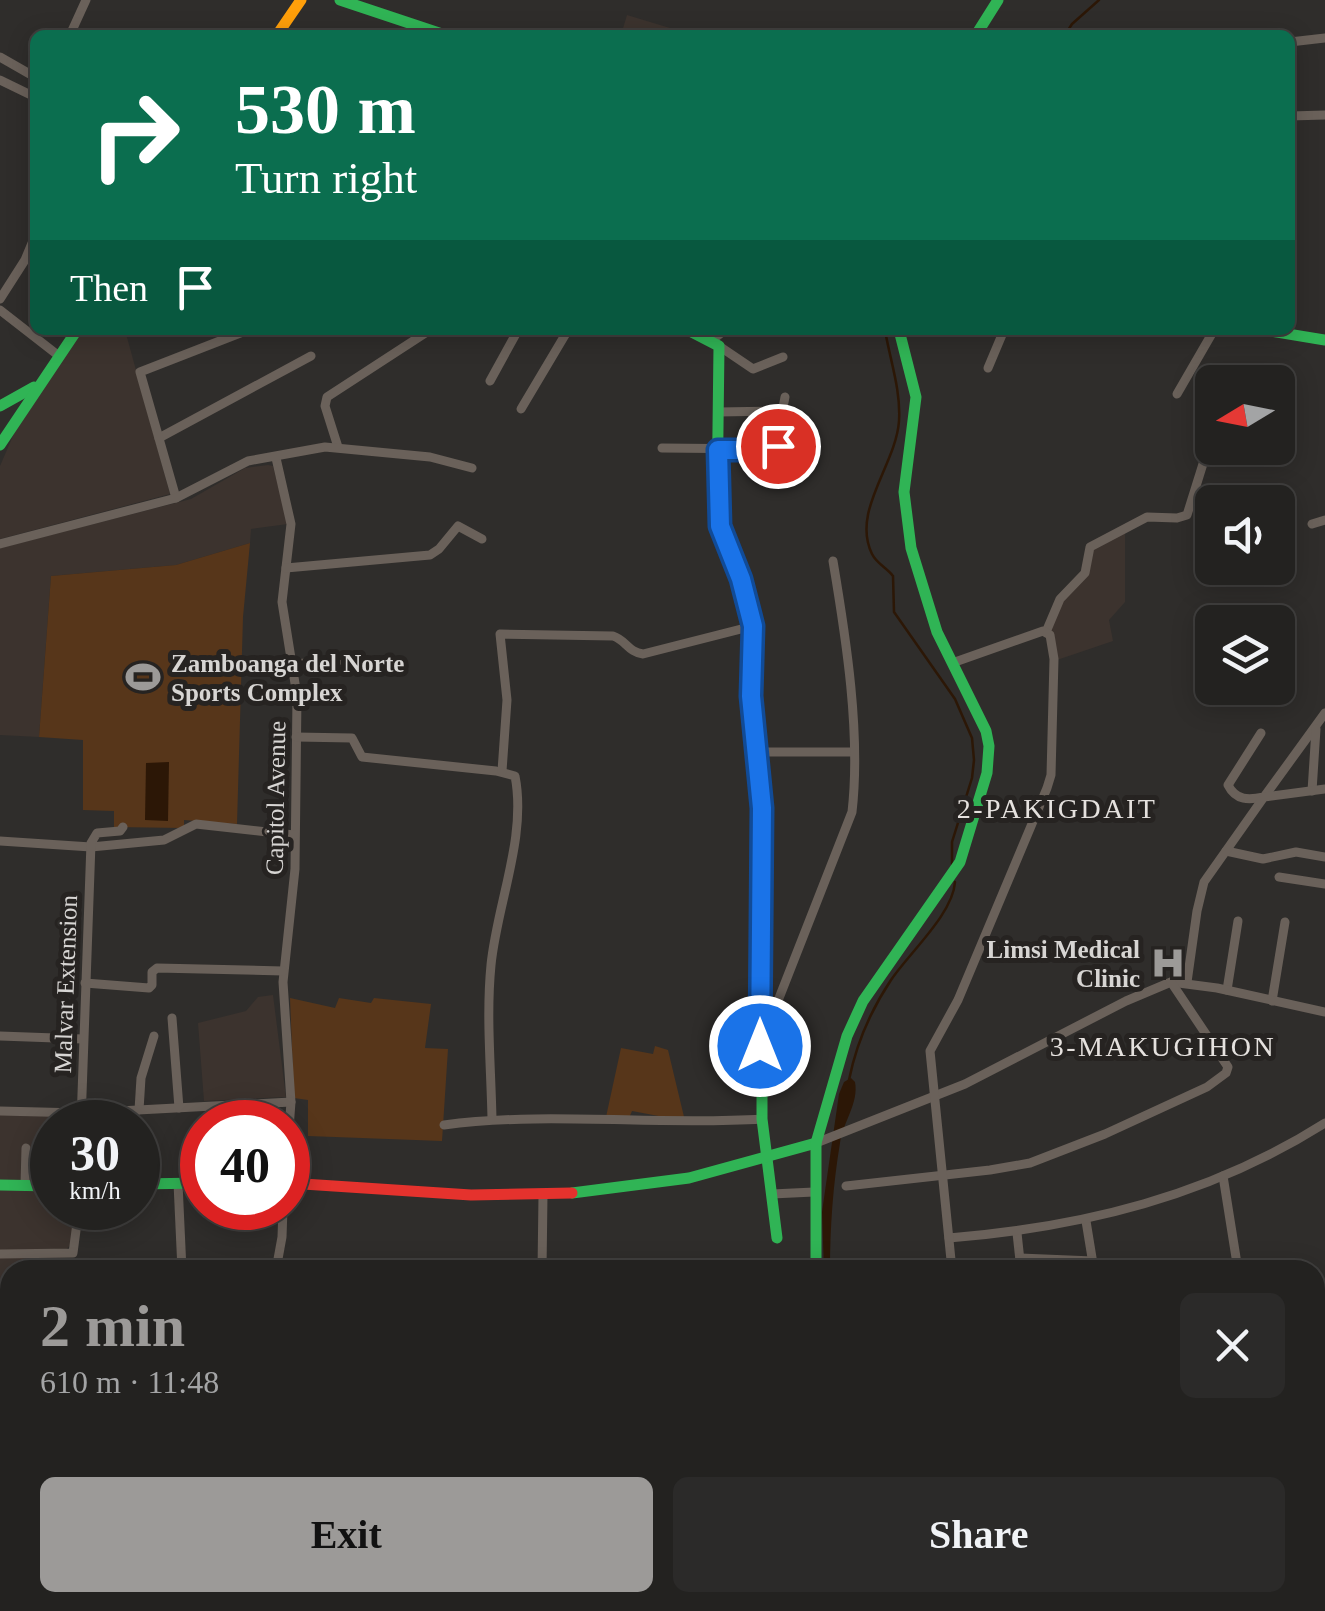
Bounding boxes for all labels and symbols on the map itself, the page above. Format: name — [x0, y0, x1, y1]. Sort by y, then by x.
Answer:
north arrow — [1195, 365, 1295, 465]
pin — [736, 404, 821, 489]
place label: Zamboanga del Norte Sports Complex — [171, 650, 404, 706]
sports icon: Zamboanga del Norte Sports Complex — [124, 658, 162, 696]
street label: Capitol Avenue — [261, 721, 290, 875]
district label: 2-PAKIGDAIT — [957, 793, 1157, 824]
street label: Malvar Extension — [49, 894, 82, 1074]
place label: Limsi Medical Clinic — [987, 936, 1140, 992]
hospital icon: Limsi Medical Clinic — [1149, 944, 1187, 982]
position arrow — [708, 994, 812, 1098]
district label: 3-MAKUGIHON — [1050, 1031, 1276, 1062]
speed limit sign: 40 — [180, 1100, 310, 1230]

